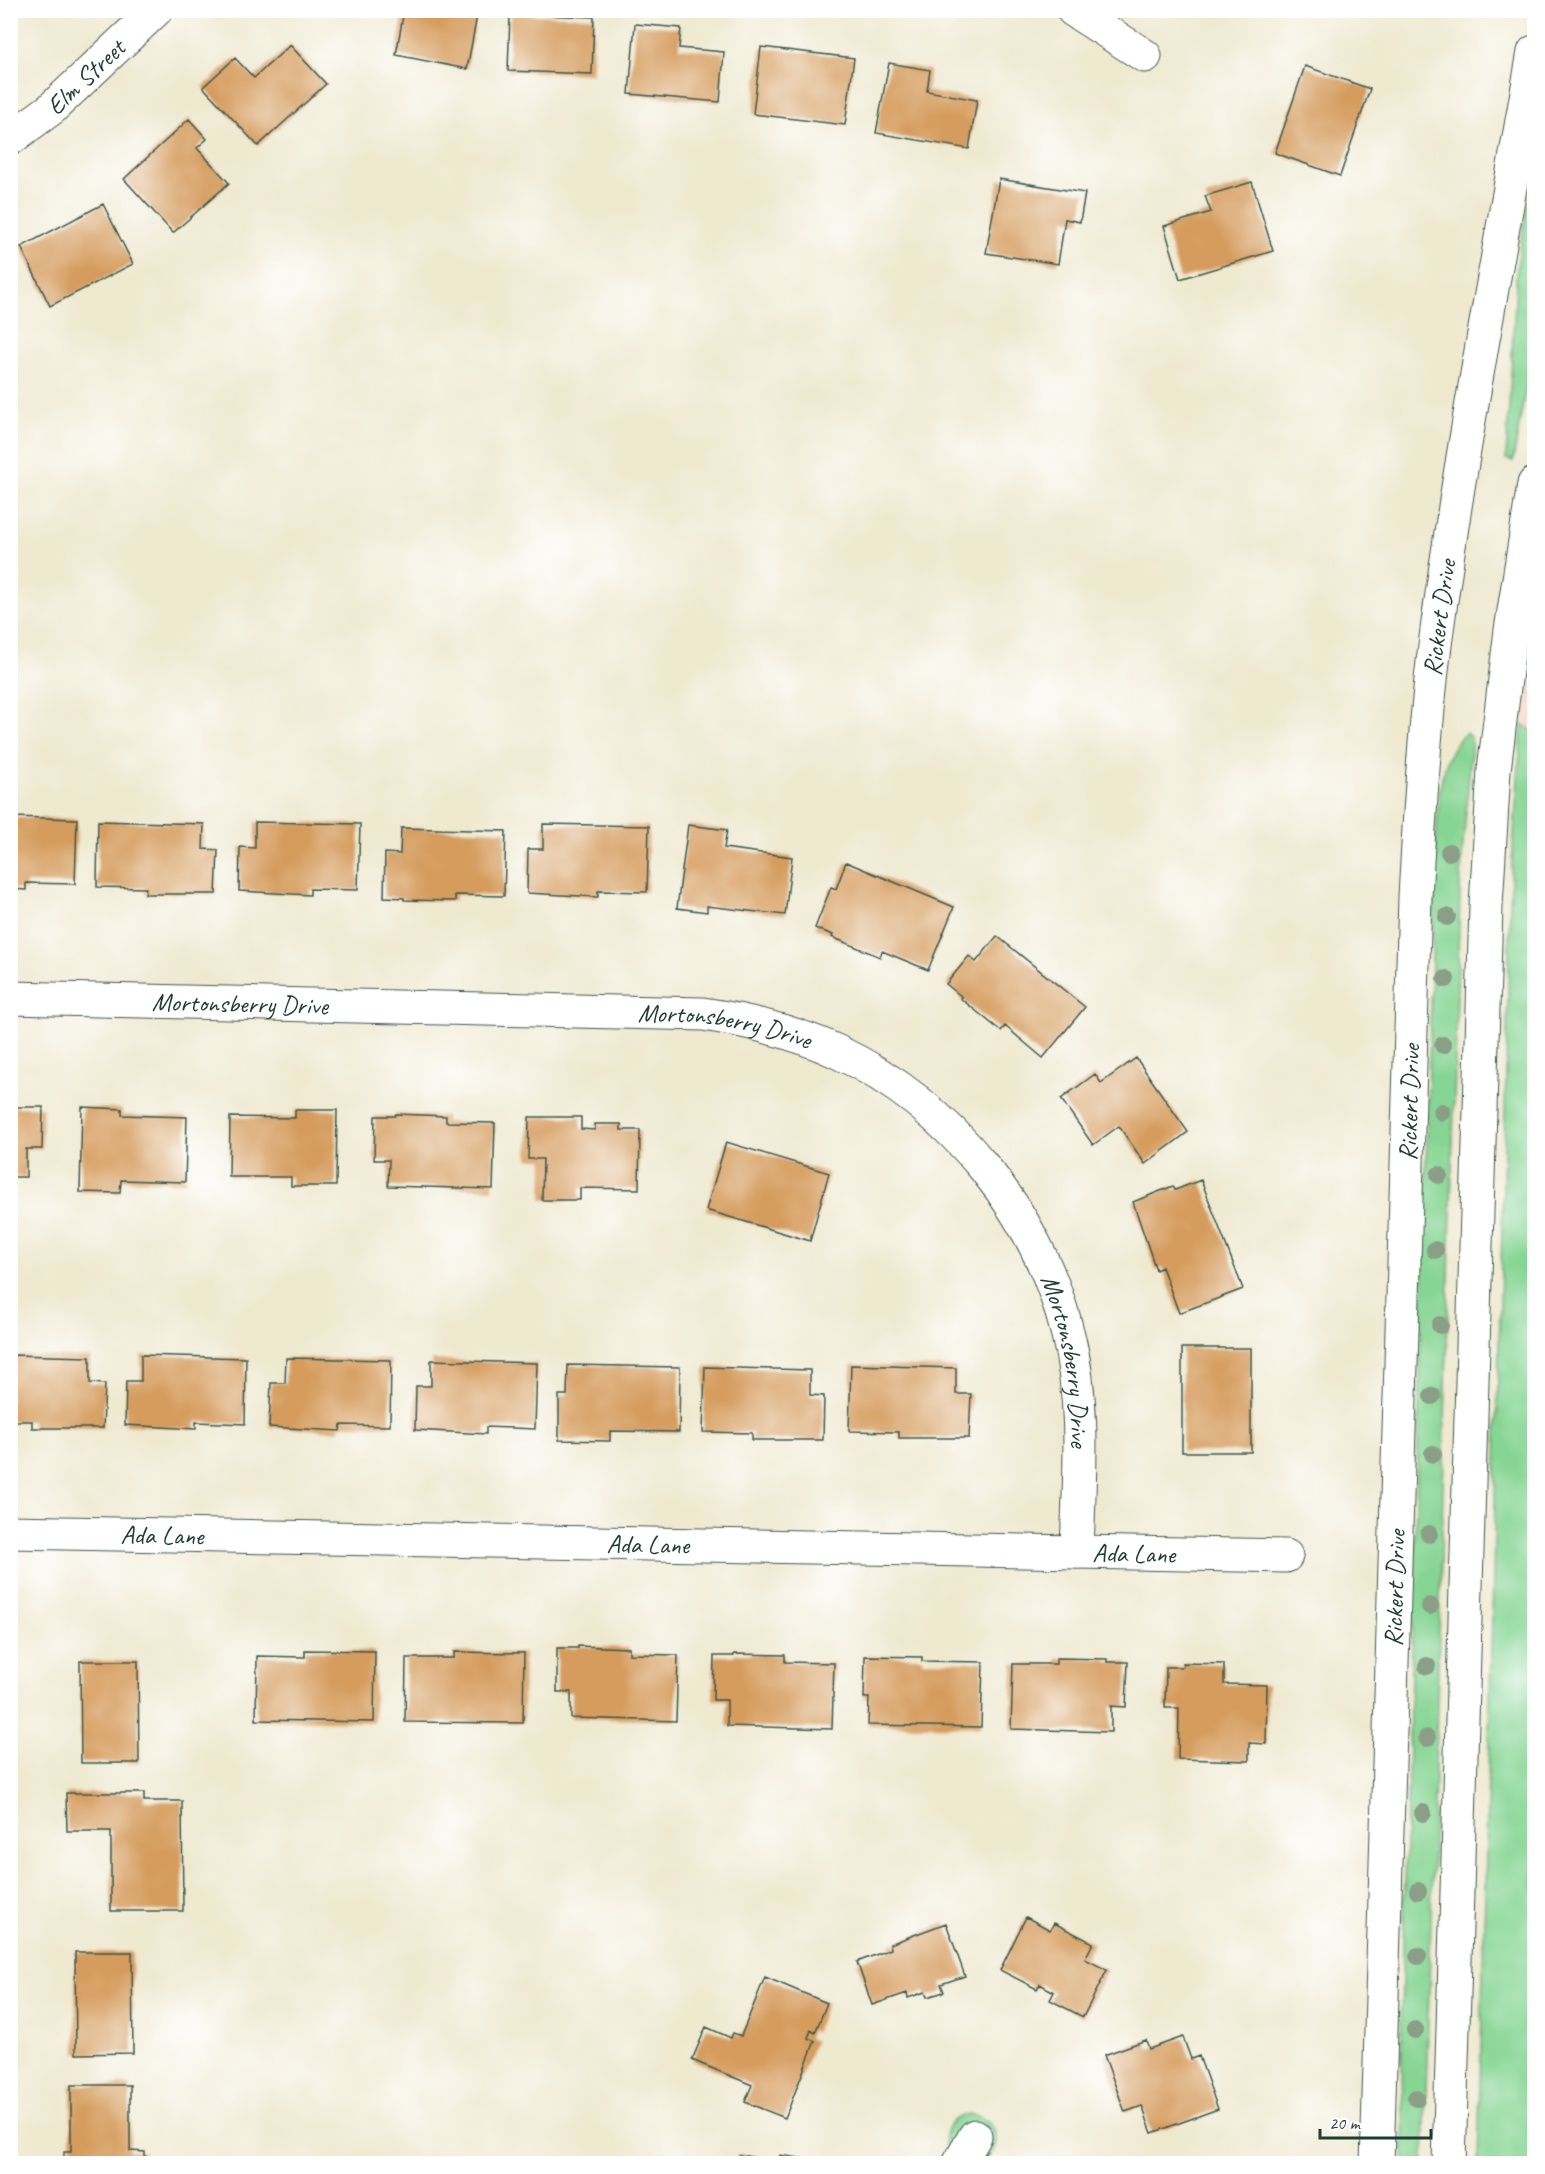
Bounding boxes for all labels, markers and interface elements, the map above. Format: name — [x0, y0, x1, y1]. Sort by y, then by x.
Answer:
street label: Elm Street — [39, 30, 134, 122]
street label: Rickert Drive — [1416, 555, 1464, 677]
street label: Mortonsberry Drive — [152, 985, 330, 1022]
street label: Mortonsberry Drive — [637, 997, 817, 1057]
street label: Rickert Drive — [1391, 1041, 1428, 1161]
street label: Mortonsberry Drive — [1033, 1270, 1096, 1449]
street label: Ada Lane — [120, 1518, 205, 1553]
street label: Ada Lane — [606, 1527, 691, 1562]
street label: Rickert Drive — [1377, 1527, 1413, 1647]
street label: Ada Lane — [1092, 1536, 1177, 1571]
scale bar — [1320, 2102, 1431, 2140]
text: 20 m — [1329, 2112, 1362, 2134]

